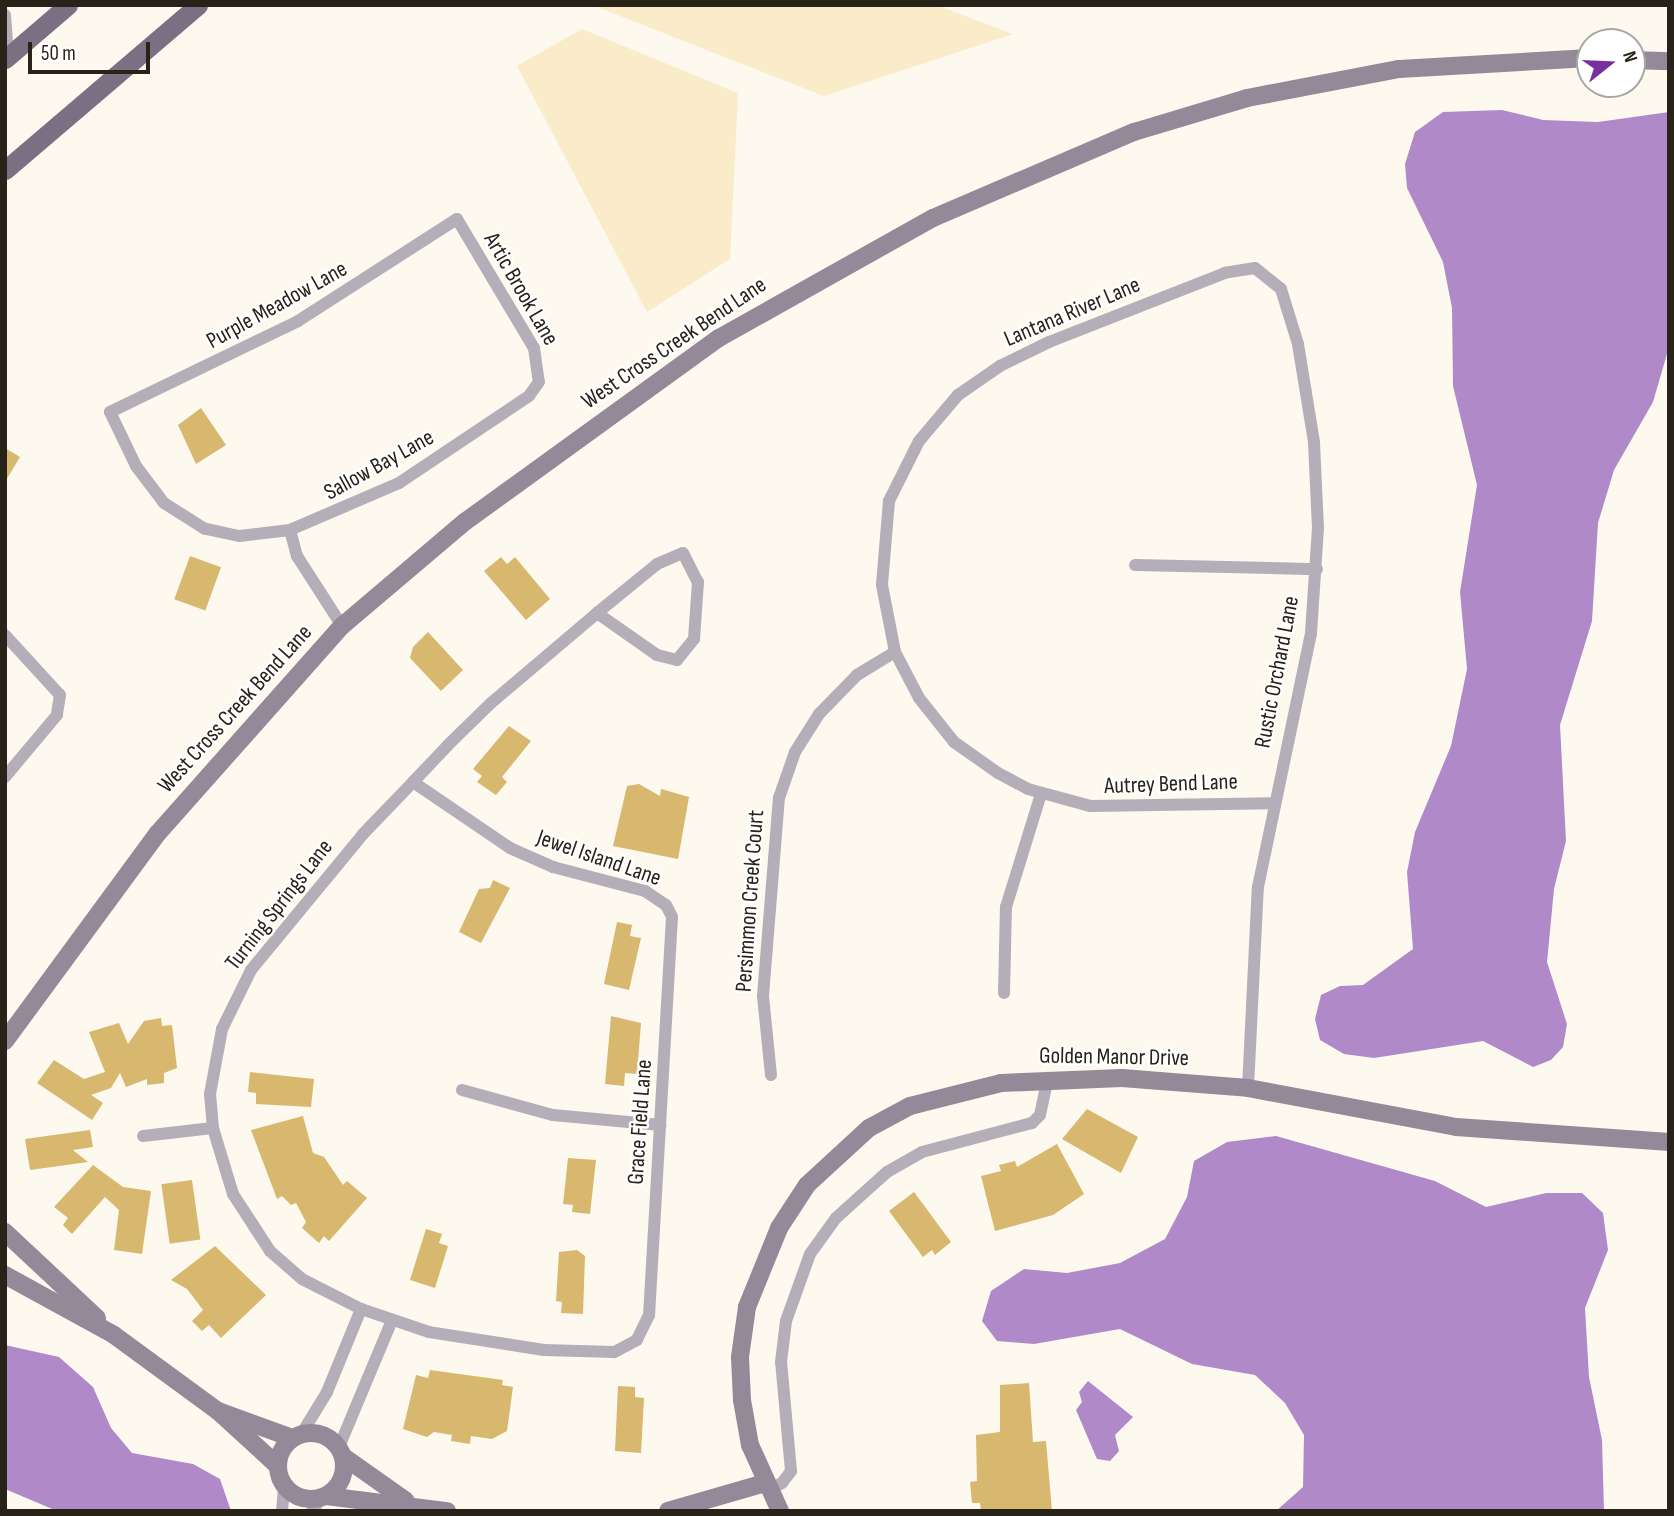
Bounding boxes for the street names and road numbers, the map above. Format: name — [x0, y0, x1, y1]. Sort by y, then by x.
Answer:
street label: Artic Brook Lane — [478, 228, 564, 350]
street label: Purple Meadow Lane — [202, 255, 352, 355]
street label: West Cross Creek Bend Lane — [576, 271, 772, 415]
street label: Lantana River Lane — [1000, 271, 1144, 353]
street label: Sallow Bay Lane — [319, 424, 439, 506]
street label: Rustic Orchard Lane — [1249, 594, 1305, 750]
street label: West Cross Creek Bend Lane — [152, 619, 318, 799]
street label: Autrey Bend Lane — [1104, 768, 1238, 800]
street label: Persimmon Creek Court — [730, 809, 770, 993]
street label: Jewel Island Lane — [533, 824, 665, 892]
street label: Turning Springs Lane — [219, 834, 339, 976]
street label: Golden Manor Drive — [1039, 1042, 1189, 1072]
street label: Grace Field Lane — [622, 1059, 658, 1185]

